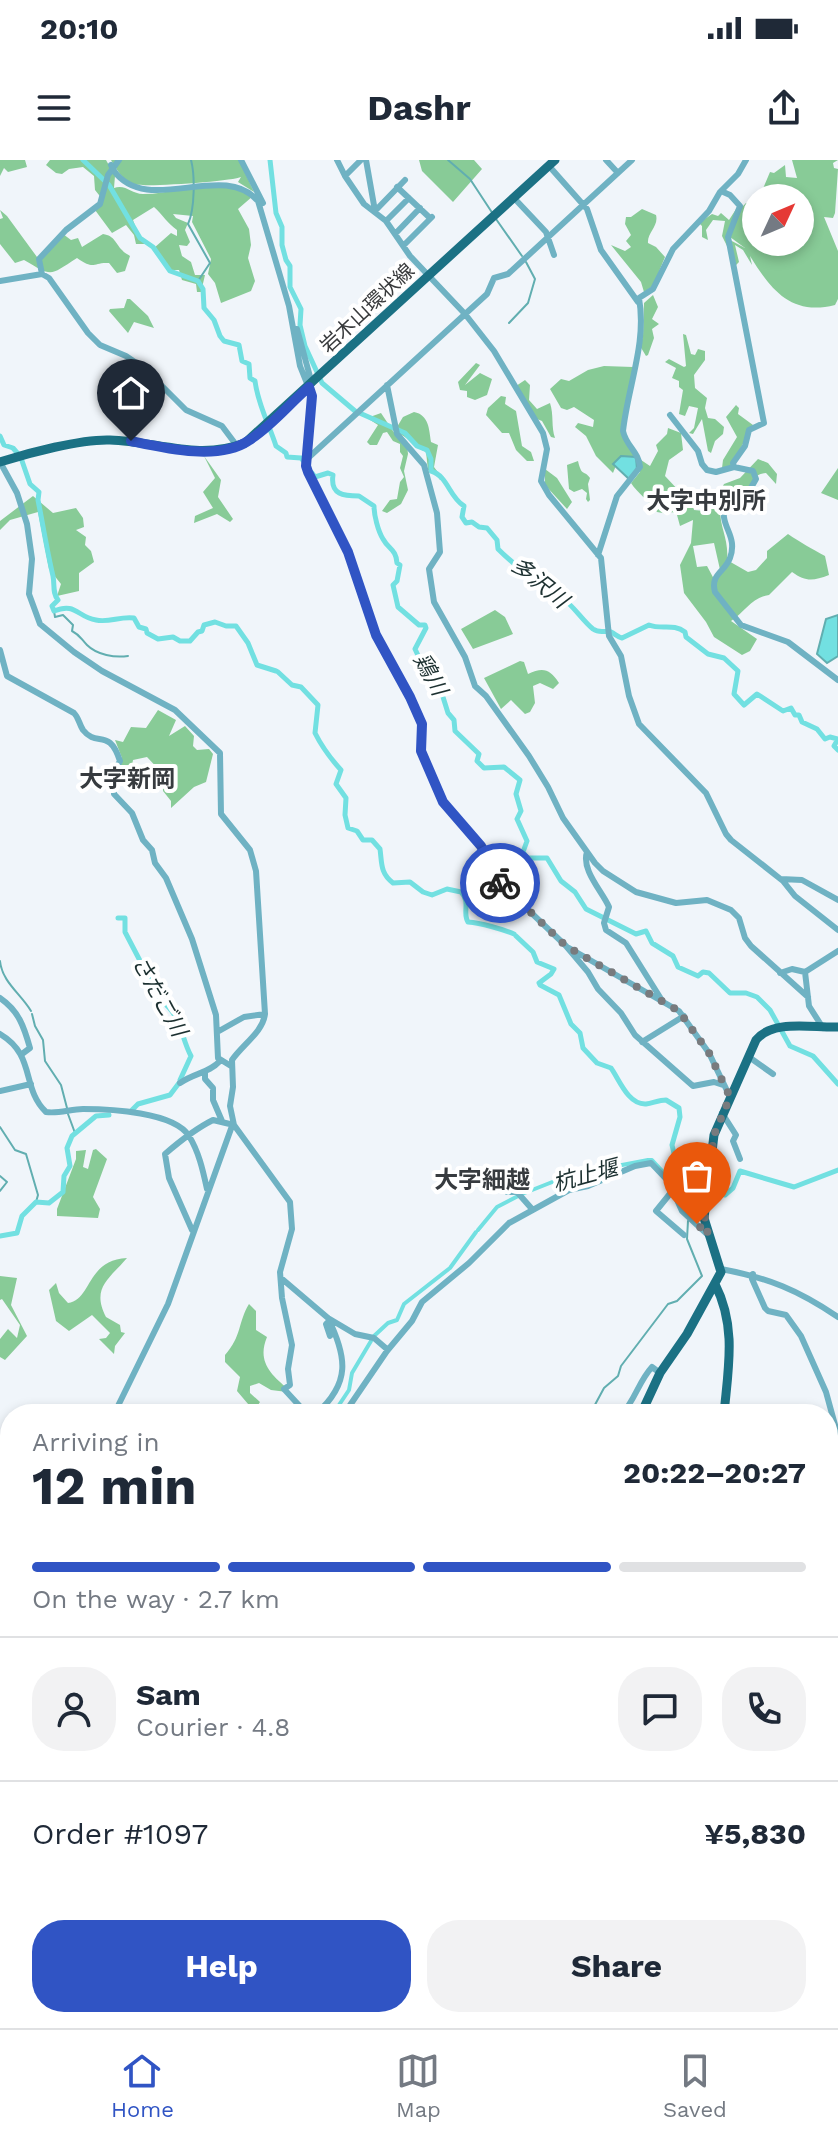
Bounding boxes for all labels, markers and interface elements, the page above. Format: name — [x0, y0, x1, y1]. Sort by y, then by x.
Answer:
text: 20:10 — [40, 11, 119, 46]
icon: menu — [32, 86, 76, 130]
icon: share — [762, 86, 806, 130]
text: Dashr — [367, 87, 471, 129]
north arrow — [742, 184, 814, 256]
map controls — [742, 184, 814, 256]
street label: 岩木山環状線 — [315, 258, 419, 358]
pin — [97, 359, 165, 441]
icon: home — [109, 371, 153, 415]
district label: 大字中別所 — [646, 487, 766, 515]
water label: 多沢川 — [506, 552, 575, 614]
water label: 鶏川 — [409, 649, 453, 701]
district label: 大字新岡 — [79, 765, 175, 793]
courier — [460, 843, 540, 923]
icon: bike — [478, 861, 522, 905]
water label: さだご川 — [127, 952, 193, 1043]
pin — [663, 1142, 731, 1224]
water label: 杭止堰 — [550, 1154, 624, 1196]
icon: bag — [675, 1154, 719, 1198]
district label: 大字細越 — [434, 1166, 530, 1194]
text: Arriving in — [32, 1427, 160, 1457]
text: 20:22–20:27 — [623, 1455, 806, 1490]
text: 12 min — [32, 1456, 197, 1517]
text: On the way · 2.7 km — [32, 1584, 280, 1614]
button: person — [32, 1667, 116, 1751]
button: chat — [618, 1667, 702, 1751]
button: phone — [722, 1667, 806, 1751]
text: Sam — [136, 1677, 201, 1712]
text: Courier · 4.8 — [136, 1712, 290, 1742]
text: Order #1097 — [32, 1816, 208, 1851]
text: ¥5,830 — [704, 1816, 806, 1851]
button: Help — [32, 1920, 411, 2012]
button: Share — [427, 1920, 806, 2012]
tab: Home — [111, 2049, 174, 2122]
tab: Map — [396, 2049, 441, 2122]
tab: Saved — [663, 2049, 727, 2122]

